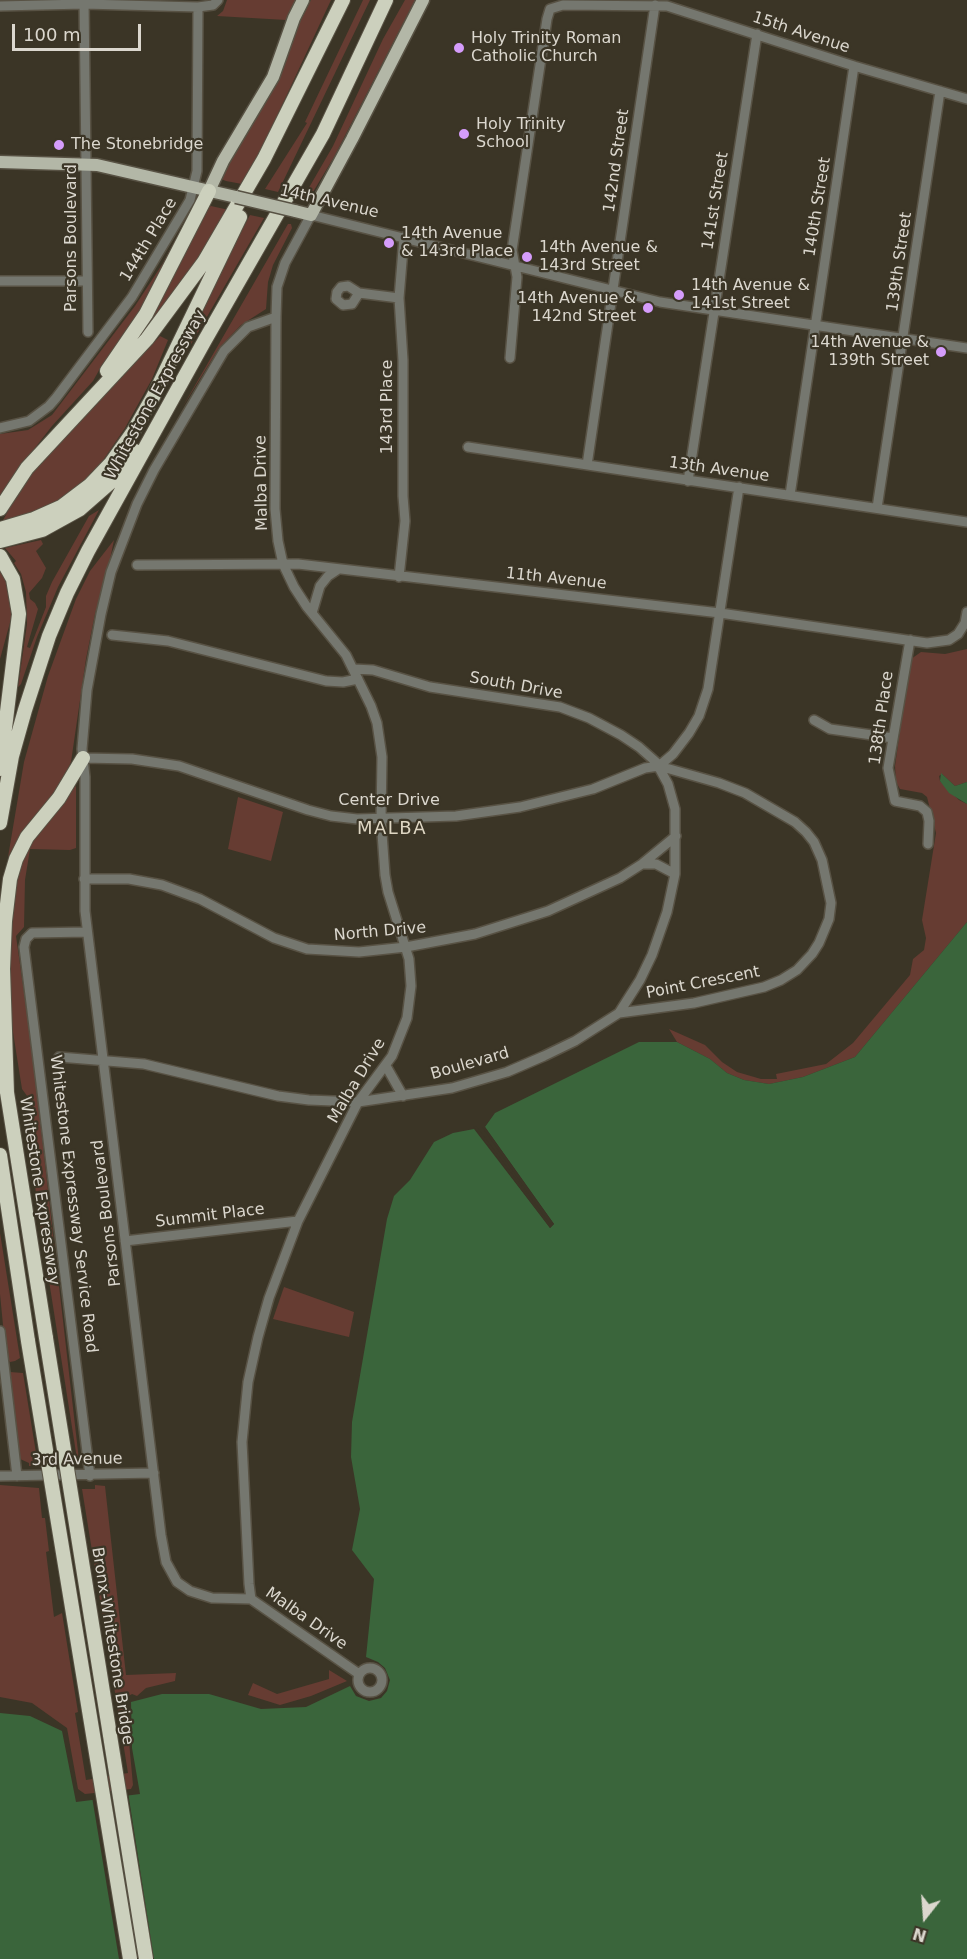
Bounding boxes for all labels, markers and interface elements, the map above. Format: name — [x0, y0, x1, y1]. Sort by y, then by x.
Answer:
street label: 15th Avenue — [750, 8, 852, 58]
scale bar — [15, 12, 144, 50]
text: 100 m — [23, 24, 81, 45]
place label: Holy Trinity Roman Catholic Church — [471, 29, 621, 67]
marker: Holy Trinity Roman Catholic Church — [452, 41, 466, 55]
street label: 142nd Street — [600, 108, 634, 214]
place label: Holy Trinity School — [476, 115, 566, 153]
marker: Holy Trinity School — [457, 127, 471, 141]
place label: The Stonebridge — [71, 135, 203, 155]
marker: The Stonebridge — [52, 138, 66, 152]
street label: 141st Street — [699, 151, 733, 251]
street label: 140th Street — [801, 156, 835, 258]
street label: Parsons Boulevard — [62, 164, 82, 312]
street label: 14th Avenue — [277, 181, 381, 223]
street label: 144th Place — [116, 195, 182, 285]
street label: 139th Street — [883, 211, 917, 313]
place label: 14th Avenue & 143rd Place — [401, 224, 513, 262]
marker: 14th Avenue & 143rd Place — [382, 236, 396, 250]
place label: 14th Avenue & 143rd Street — [539, 238, 658, 276]
marker: 14th Avenue & 143rd Street — [520, 250, 534, 264]
place label: 14th Avenue & 141st Street — [691, 276, 810, 314]
marker: 14th Avenue & 141st Street — [672, 288, 686, 302]
place label: 14th Avenue & 142nd Street — [517, 289, 636, 327]
marker: 14th Avenue & 142nd Street — [641, 301, 655, 315]
street label: Whitestone Expressway — [101, 307, 211, 483]
place label: 14th Avenue & 139th Street — [810, 333, 929, 371]
marker: 14th Avenue & 139th Street — [934, 345, 948, 359]
street label: 143rd Place — [378, 360, 398, 454]
street label: Malba Drive — [252, 435, 272, 531]
street label: 13th Avenue — [668, 453, 770, 487]
street label: 11th Avenue — [505, 564, 607, 594]
street label: South Drive — [468, 668, 564, 704]
street label: 138th Place — [866, 670, 898, 766]
street label: Center Drive — [338, 791, 440, 811]
district label: MALBA — [357, 818, 427, 840]
street label: North Drive — [333, 918, 427, 946]
street label: Point Crescent — [645, 963, 761, 1003]
street label: Malba Drive — [324, 1035, 390, 1127]
street label: Boulevard — [428, 1044, 512, 1084]
street label: Whitestone Expressway Service Road — [45, 1054, 101, 1354]
street label: Whitestone Expressway — [15, 1095, 63, 1287]
street label: Parsons Boulevard — [88, 1138, 126, 1288]
street label: Summit Place — [154, 1200, 266, 1232]
street label: 3rd Avenue — [31, 1450, 123, 1470]
street label: Bronx-Whitestone Bridge — [87, 1546, 137, 1746]
street label: Malba Drive — [261, 1584, 351, 1654]
north arrow — [895, 1887, 955, 1947]
text: N — [910, 1924, 929, 1946]

